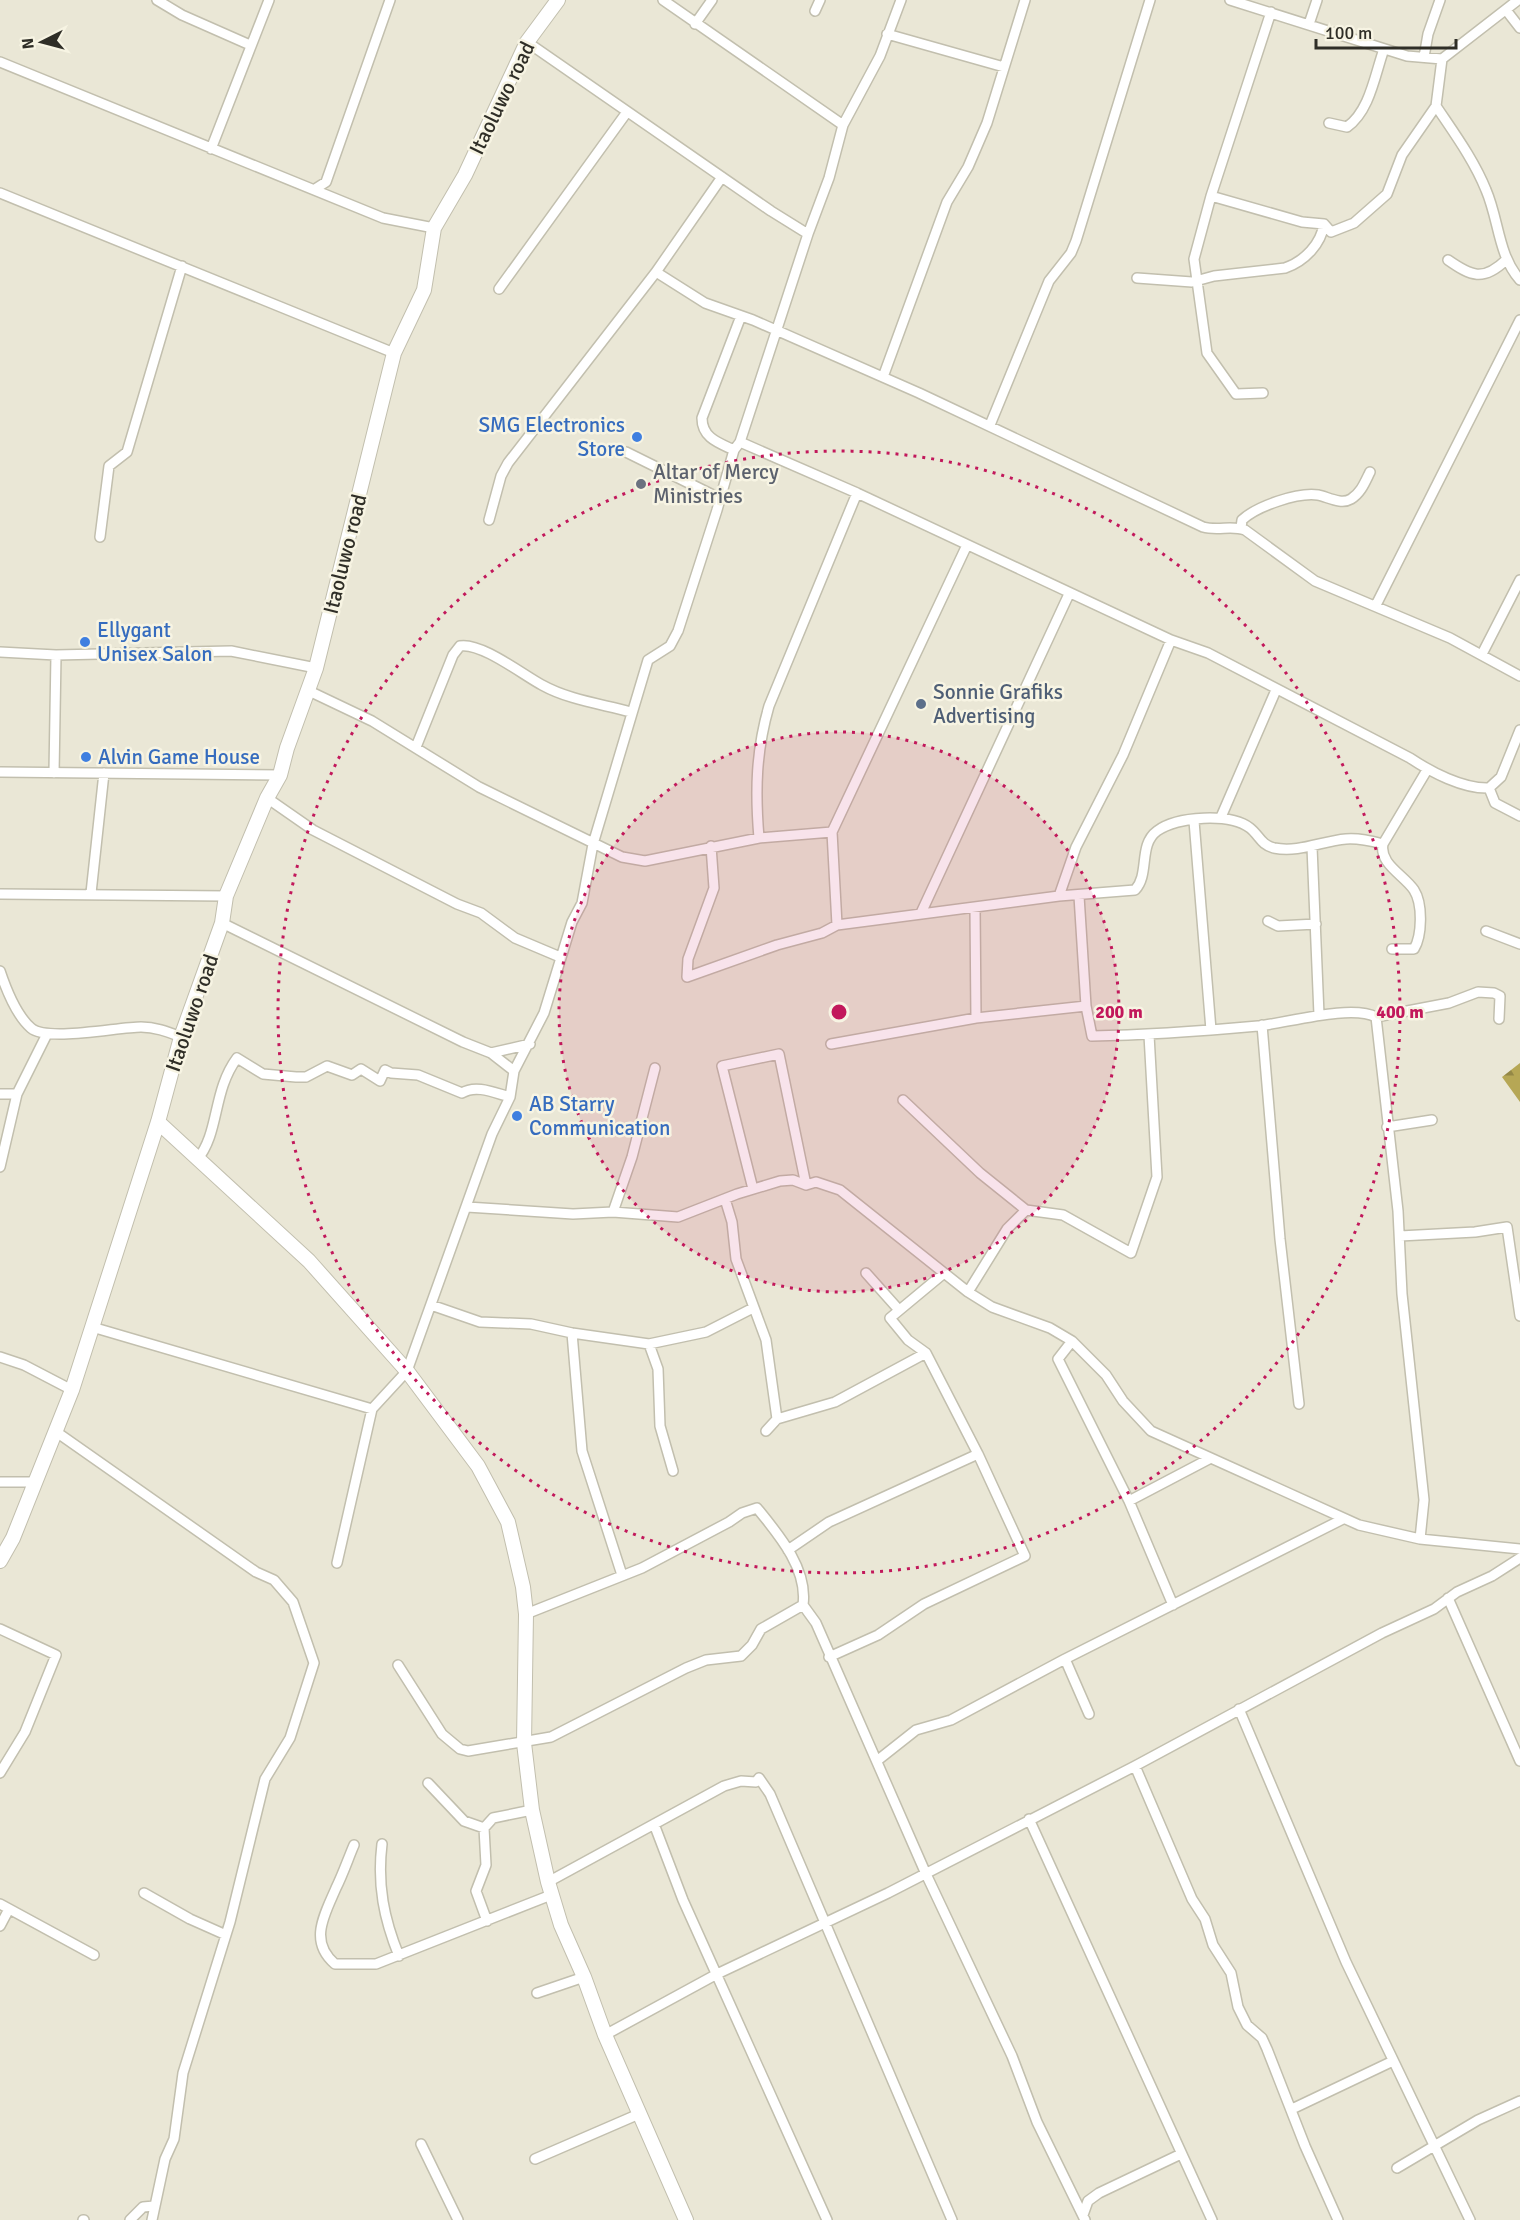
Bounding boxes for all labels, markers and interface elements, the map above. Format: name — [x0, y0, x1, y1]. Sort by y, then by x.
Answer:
north arrow — [12, 12, 72, 72]
scale bar — [1316, 12, 1456, 50]
text: 100 m — [1325, 22, 1372, 44]
text: N — [18, 37, 39, 50]
street label: Itaoluwo road — [463, 37, 541, 159]
place label: SMG Electronics Store — [478, 412, 625, 462]
marker: SMG Electronics Store — [630, 430, 644, 444]
place label: Altar of Mercy Ministries — [653, 459, 779, 509]
marker: Altar of Mercy Ministries — [634, 477, 648, 491]
street label: Itaoluwo road — [318, 491, 372, 617]
place label: Ellygant Unisex Salon — [97, 617, 213, 667]
marker: Ellygant Unisex Salon — [78, 635, 92, 649]
place label: Sonnie Grafiks Advertising — [933, 679, 1063, 729]
marker: Sonnie Grafiks Advertising — [914, 697, 928, 711]
place label: Alvin Game House — [98, 744, 260, 770]
marker: Alvin Game House — [79, 750, 93, 764]
street label: Itaoluwo road — [160, 951, 224, 1075]
text: 200 m — [1095, 1001, 1143, 1023]
text: 400 m — [1376, 1001, 1424, 1023]
centre of rings — [829, 1002, 849, 1022]
place label: AB Starry Communication — [529, 1091, 670, 1141]
marker: AB Starry Communication — [510, 1109, 524, 1123]

